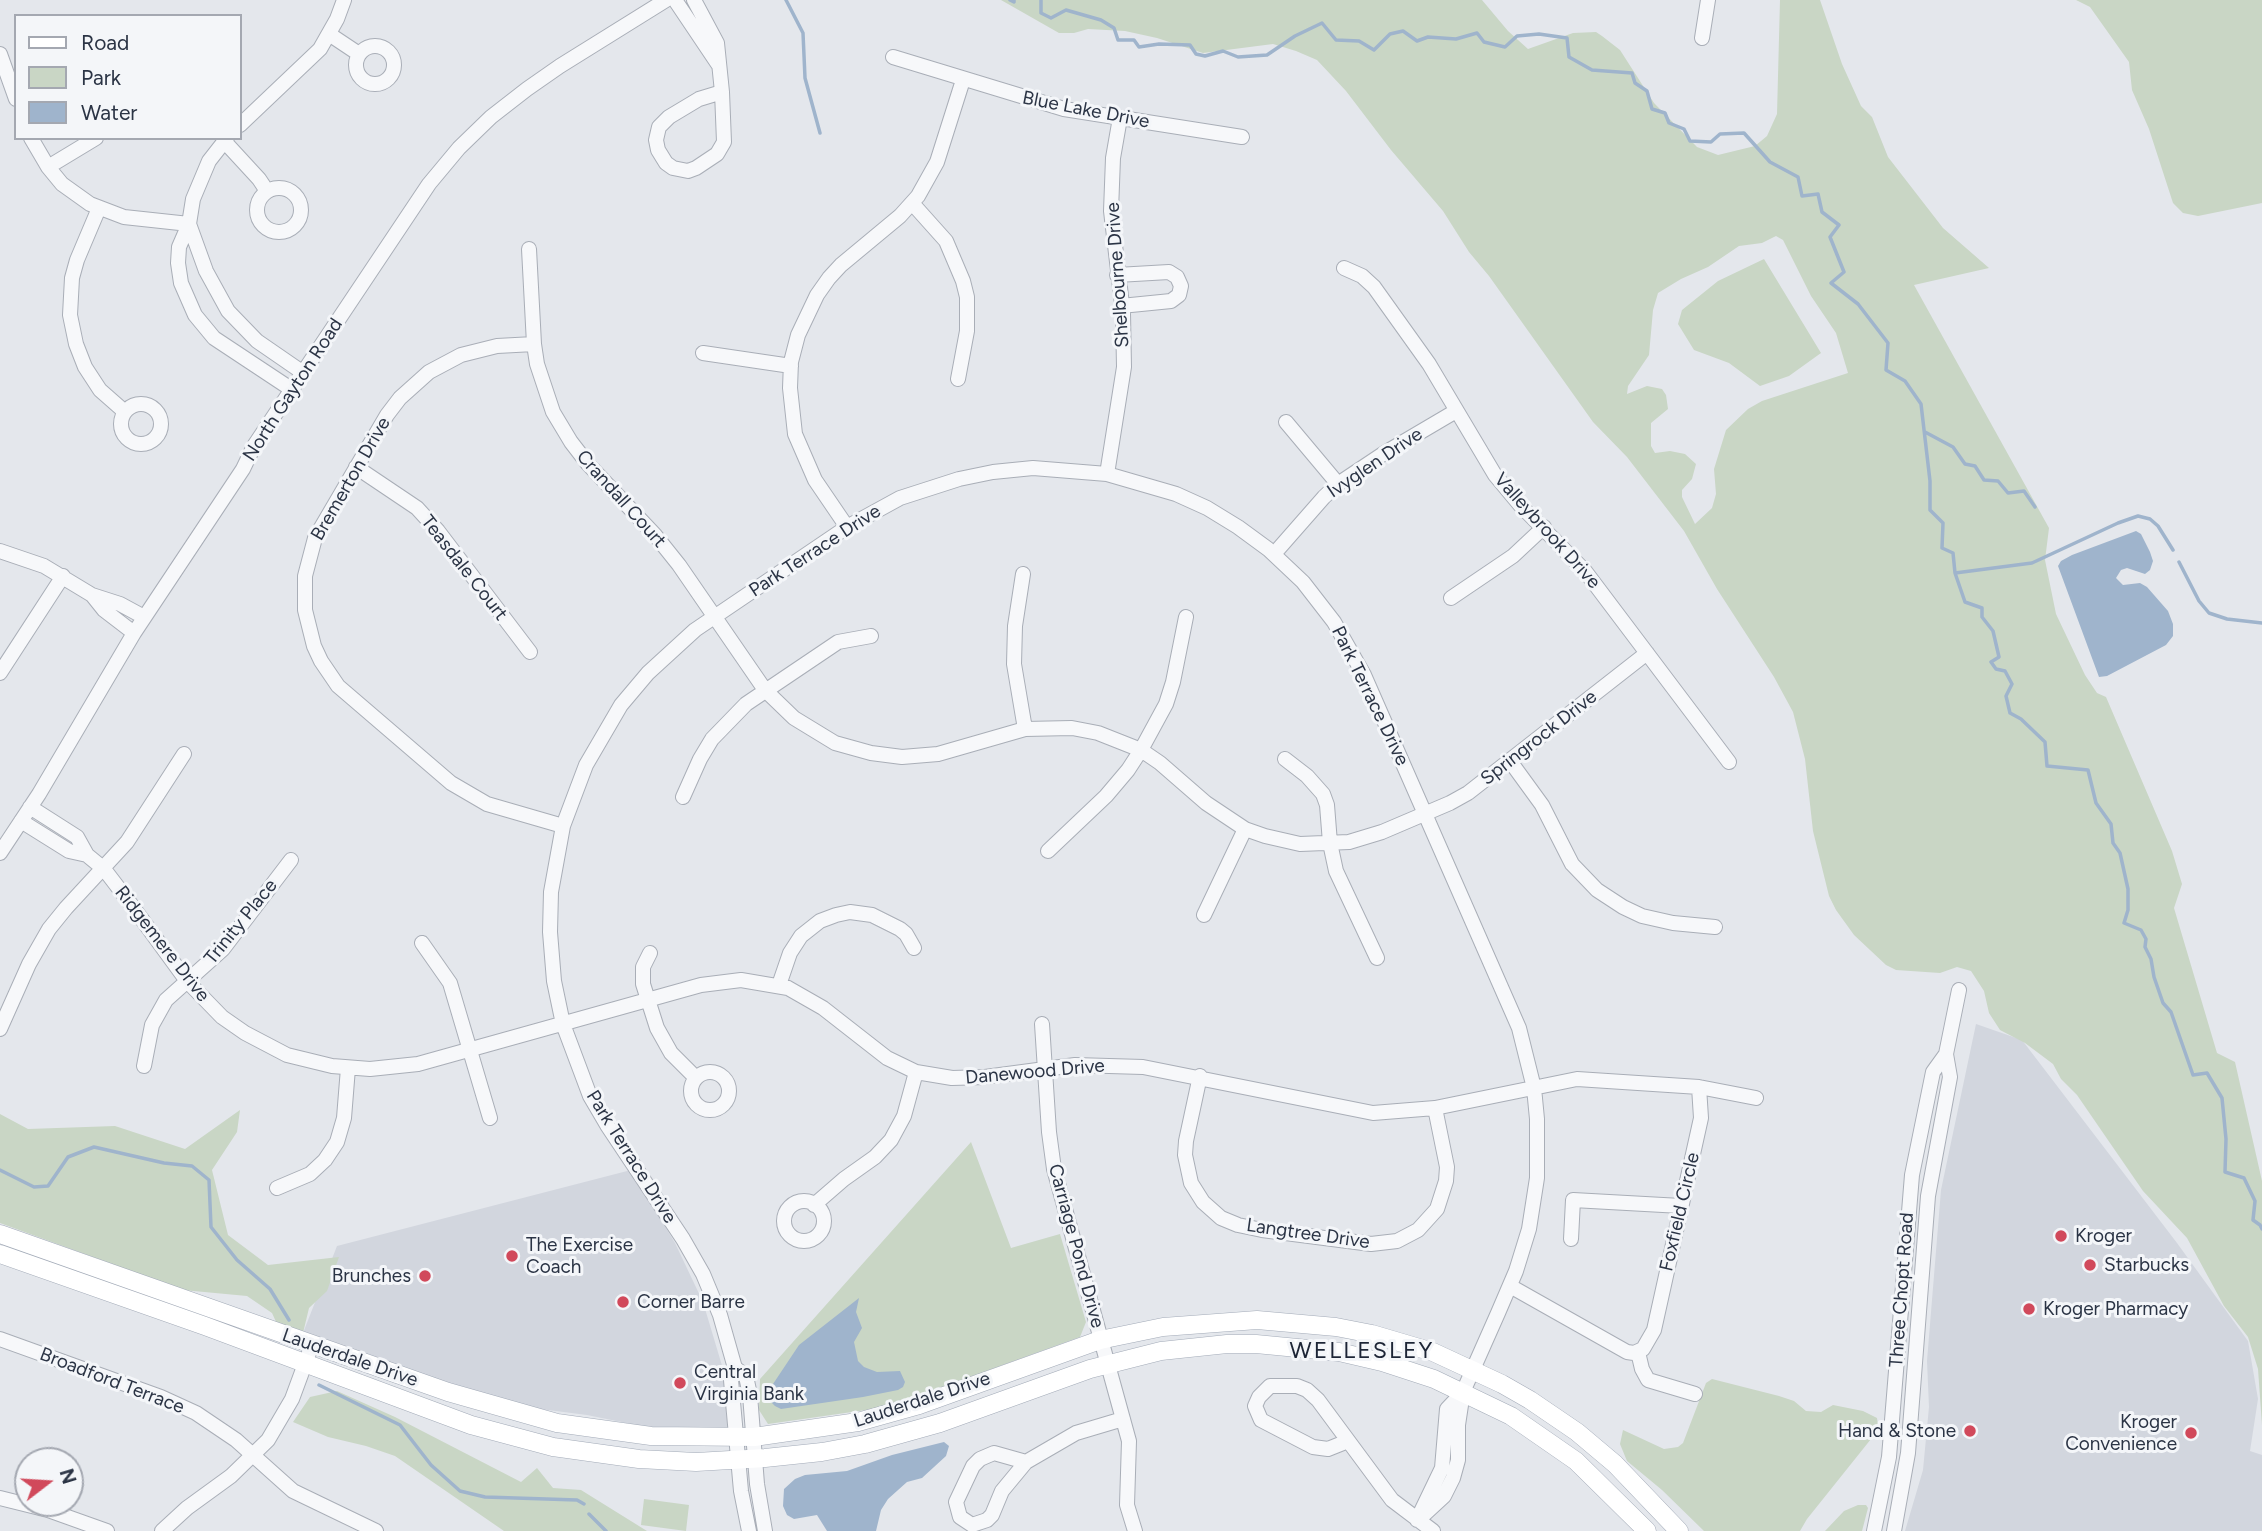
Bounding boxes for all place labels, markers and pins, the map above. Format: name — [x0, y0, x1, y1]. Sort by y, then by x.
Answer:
place label: Kroger — [2075, 1225, 2132, 1247]
marker: Kroger — [2053, 1228, 2069, 1244]
place label: The Exercise Coach — [526, 1234, 633, 1278]
marker: The Exercise Coach — [504, 1248, 520, 1264]
place label: Starbucks — [2104, 1254, 2189, 1276]
marker: Starbucks — [2082, 1257, 2098, 1273]
place label: Brunches — [332, 1265, 411, 1287]
marker: Brunches — [417, 1268, 433, 1284]
place label: Corner Barre — [637, 1291, 745, 1313]
marker: Corner Barre — [615, 1294, 631, 1310]
place label: Kroger Pharmacy — [2043, 1298, 2188, 1320]
marker: Kroger Pharmacy — [2021, 1301, 2037, 1317]
place label: Central Virginia Bank — [694, 1361, 804, 1405]
marker: Central Virginia Bank — [672, 1375, 688, 1391]
place label: Kroger Convenience — [2065, 1411, 2177, 1455]
place label: Hand & Stone — [1838, 1420, 1956, 1442]
marker: Hand & Stone — [1962, 1423, 1978, 1439]
marker: Kroger Convenience — [2183, 1425, 2199, 1441]

